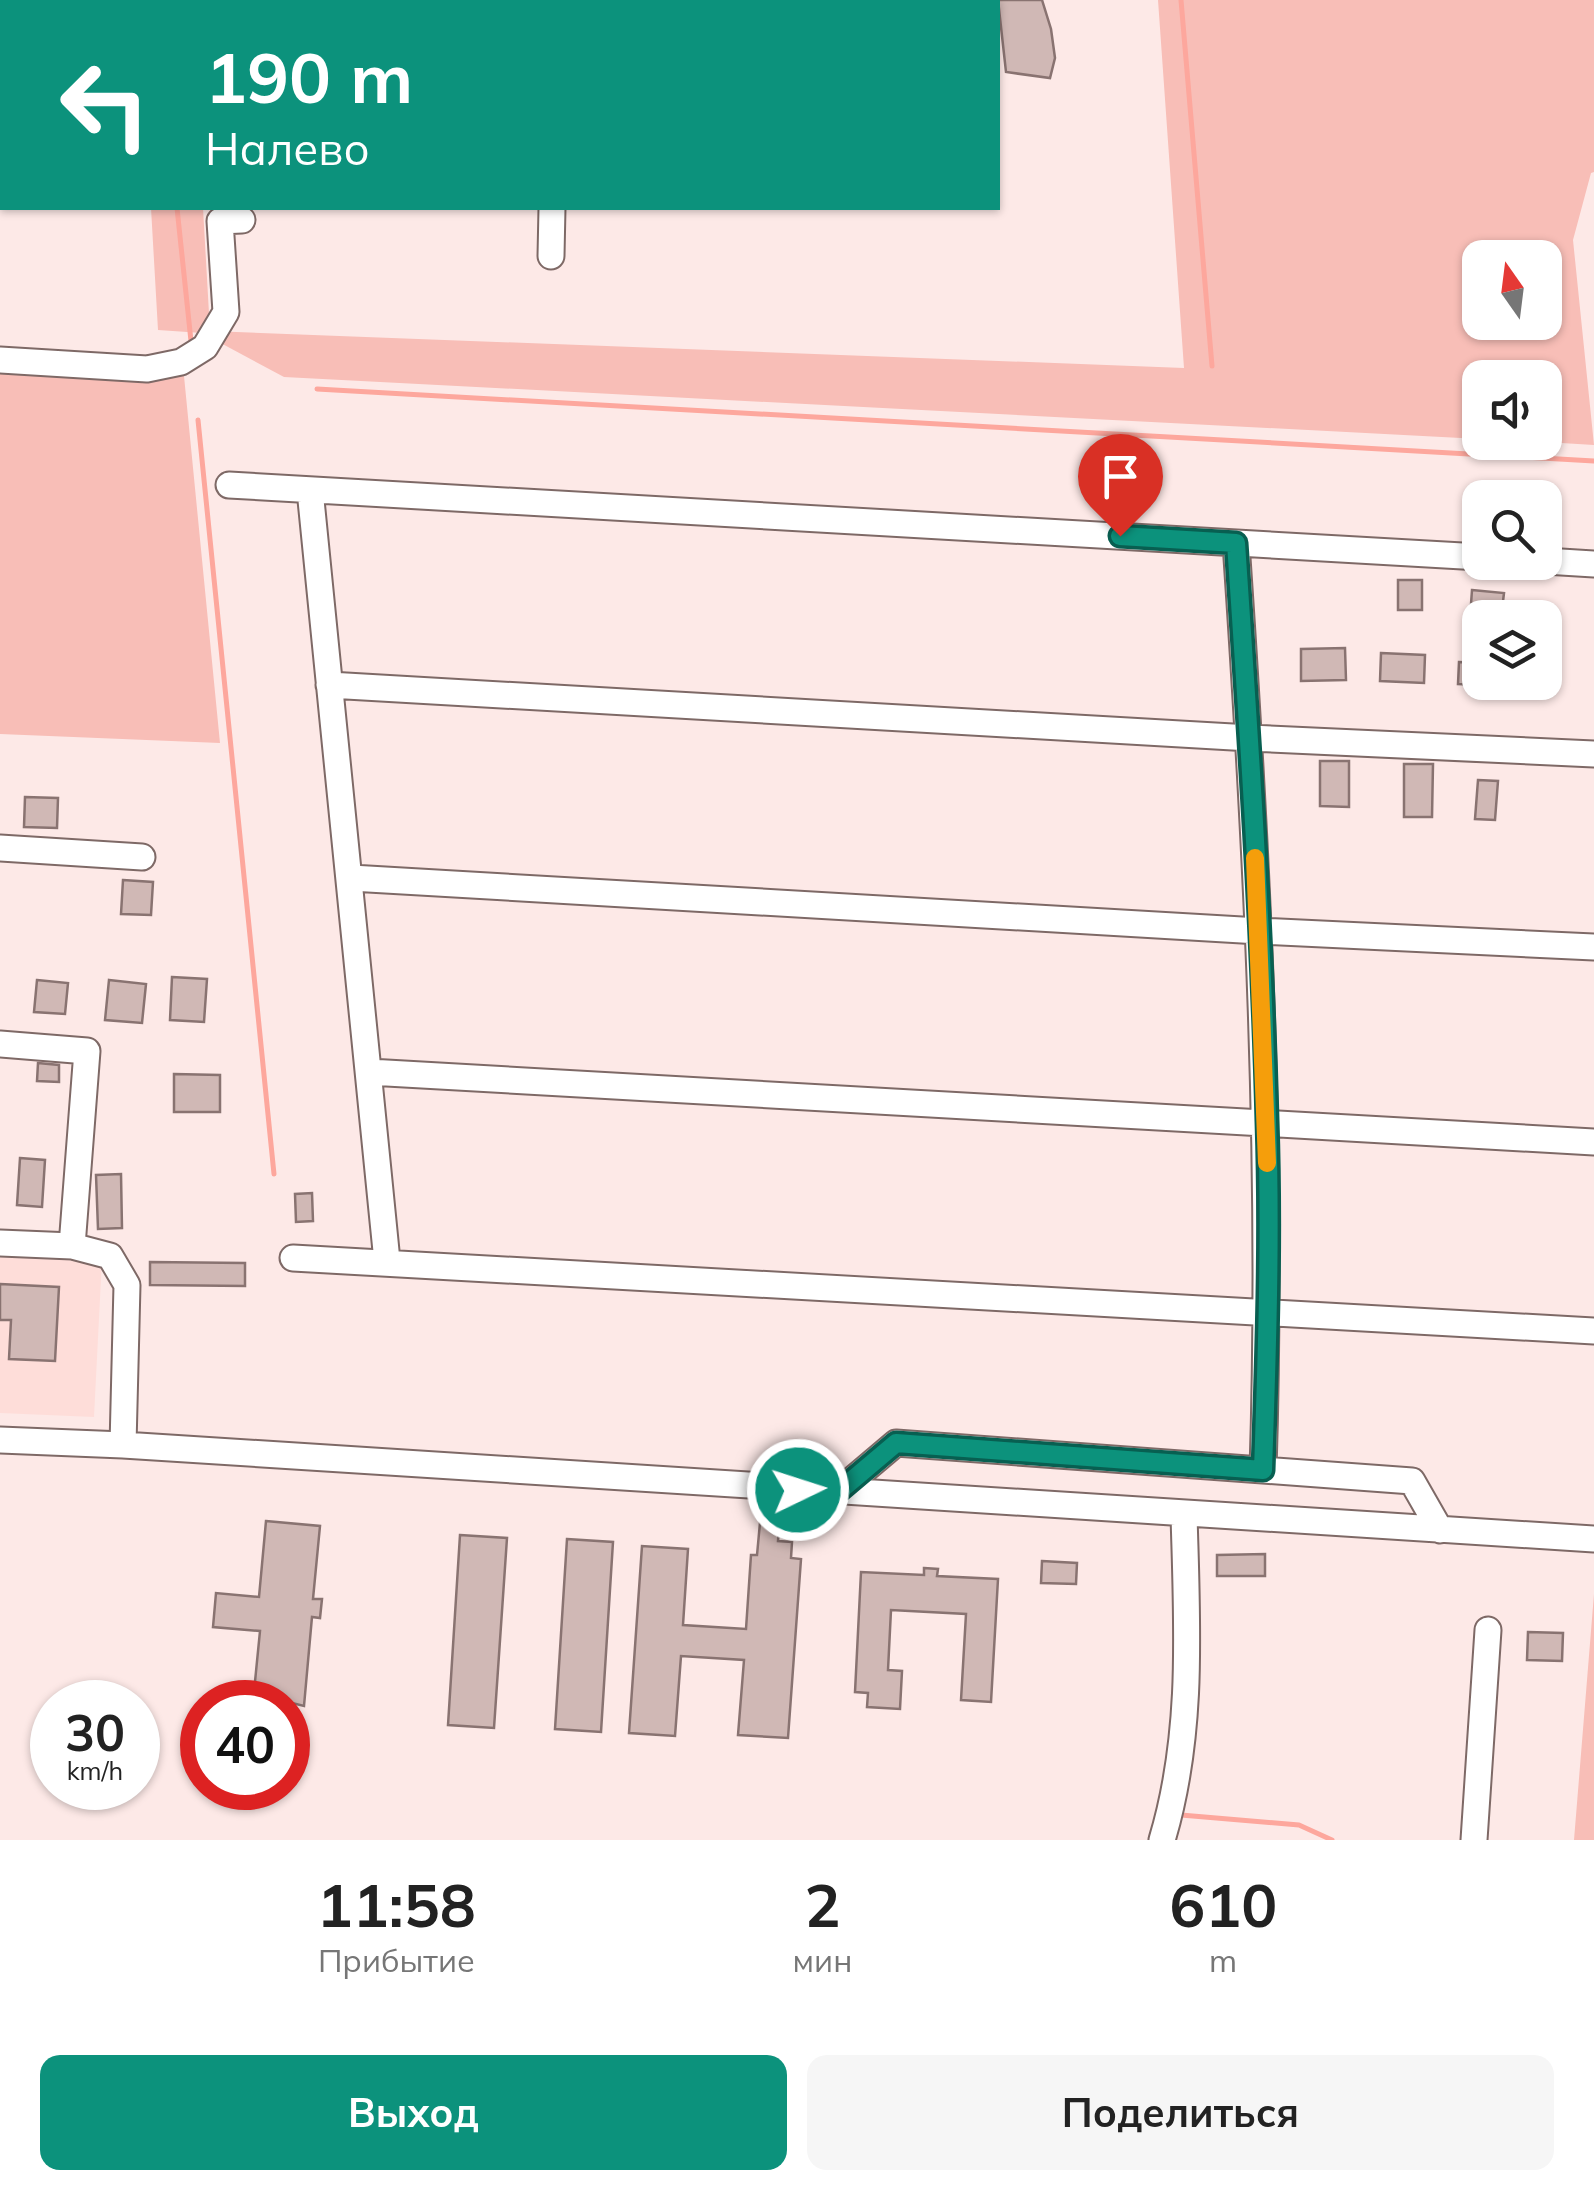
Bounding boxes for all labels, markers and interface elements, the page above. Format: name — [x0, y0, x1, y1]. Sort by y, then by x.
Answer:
text: 190 m — [205, 33, 413, 121]
icon: left — [40, 40, 170, 170]
text: Налево — [205, 120, 370, 176]
north arrow — [1462, 240, 1562, 340]
map controls — [1462, 240, 1562, 700]
button: sound — [1462, 360, 1562, 460]
pin — [1078, 434, 1163, 537]
icon: arrive — [1093, 449, 1148, 504]
button: search — [1462, 480, 1562, 580]
button: layers — [1462, 600, 1562, 700]
position arrow — [746, 1438, 850, 1542]
speed limit sign: 40 — [180, 1680, 310, 1810]
text: 30 — [65, 1701, 125, 1764]
text: km/h — [67, 1755, 123, 1786]
text: 11:58 — [317, 1867, 476, 1942]
text: 2 — [804, 1867, 840, 1942]
text: 610 — [1169, 1867, 1277, 1942]
text: Прибытие — [318, 1940, 475, 1980]
text: мин — [793, 1940, 852, 1980]
text: m — [1209, 1940, 1237, 1980]
button: Выход — [40, 2055, 787, 2170]
button: Поделиться — [807, 2055, 1554, 2170]

